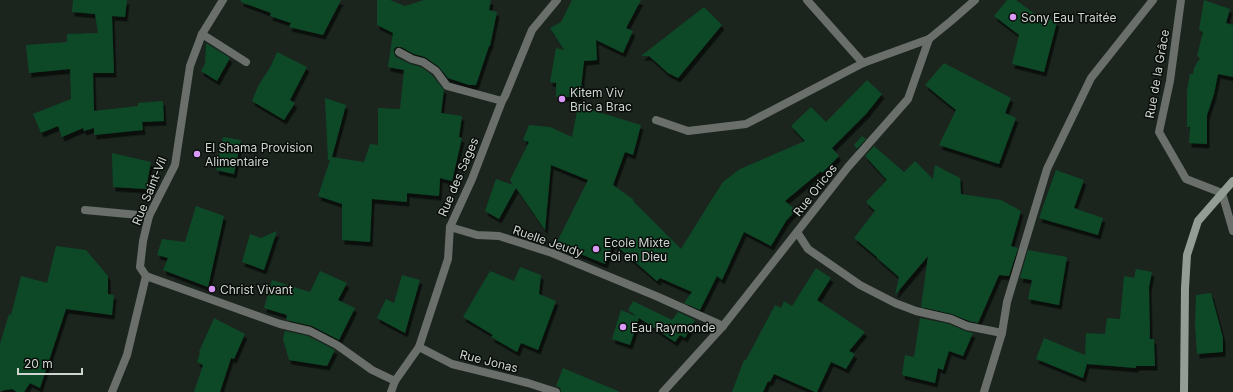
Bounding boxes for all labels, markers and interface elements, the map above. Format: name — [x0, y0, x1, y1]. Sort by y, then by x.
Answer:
place label: Sony Eau Traitée — [1021, 10, 1116, 25]
marker: Sony Eau Traitée — [1008, 12, 1018, 22]
street label: Rue de la Grâce — [1142, 28, 1172, 120]
place label: Kitem Viv Bric a Brac — [570, 85, 632, 114]
marker: Kitem Viv Bric a Brac — [557, 94, 567, 104]
street label: Rue des Sages — [435, 135, 481, 219]
place label: El Shama Provision Alimentaire — [205, 140, 313, 169]
marker: El Shama Provision Alimentaire — [192, 149, 202, 159]
street label: Rue Saint-Vil — [128, 155, 170, 227]
street label: Rue Oricos — [790, 161, 840, 219]
street label: Ruelle Jeudy — [511, 222, 585, 260]
place label: Ecole Mixte Foi en Dieu — [604, 235, 670, 264]
marker: Ecole Mixte Foi en Dieu — [591, 244, 601, 254]
place label: Christ Vivant — [220, 282, 293, 297]
marker: Christ Vivant — [207, 284, 217, 294]
place label: Eau Raymonde — [631, 320, 716, 335]
marker: Eau Raymonde — [618, 322, 628, 332]
street label: Rue Jonas — [458, 347, 520, 375]
scale bar — [18, 350, 82, 376]
text: 20 m — [24, 356, 53, 371]

